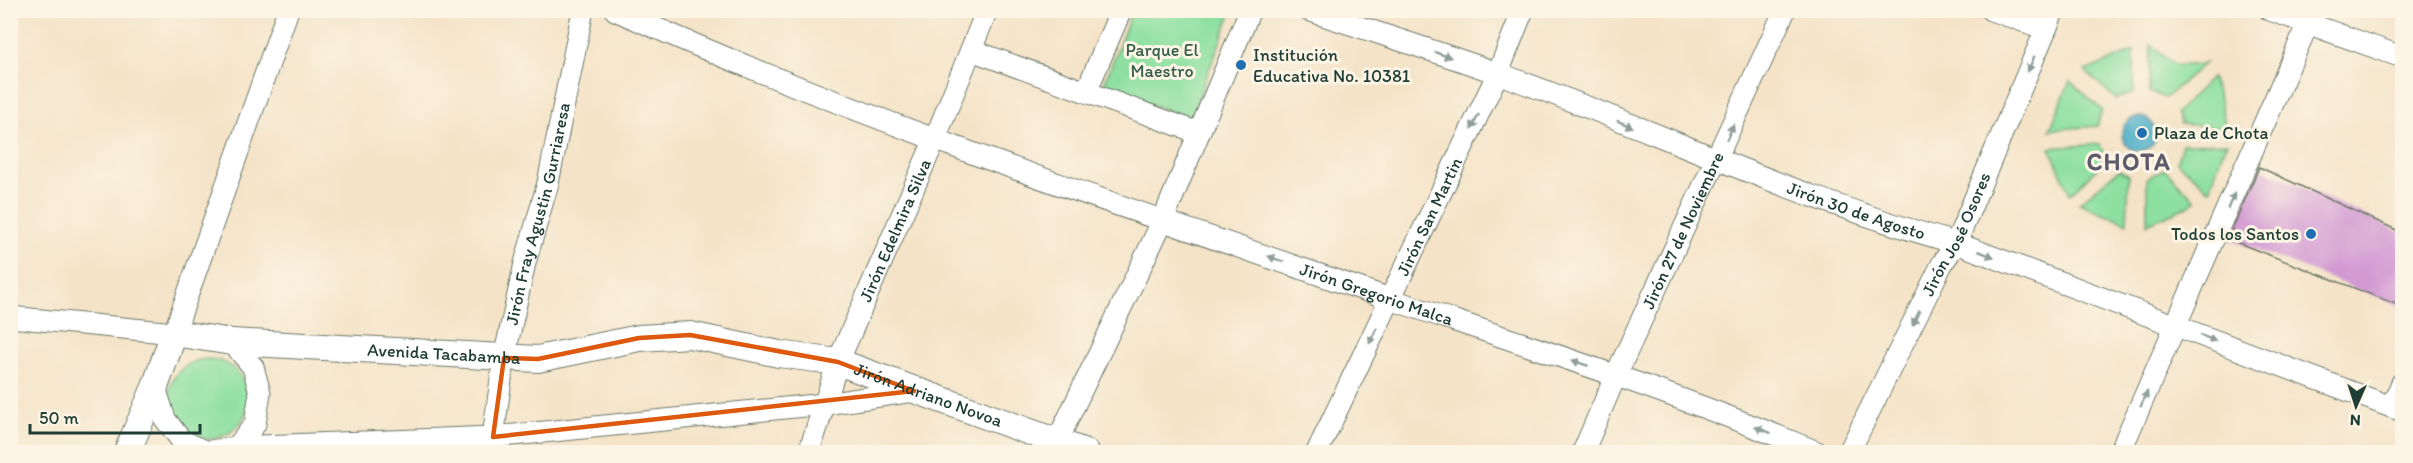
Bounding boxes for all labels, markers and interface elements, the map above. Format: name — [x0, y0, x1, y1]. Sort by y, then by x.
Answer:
park label: Parque El Maestro — [1125, 39, 1199, 82]
place label: Institución Educativa No. 10381 — [1253, 44, 1410, 87]
one-way arrow — [1434, 51, 1452, 60]
one-way arrow — [2026, 56, 2036, 74]
marker: Institución Educativa No. 10381 — [1234, 58, 1248, 72]
street label: Jirón Fray Agustin Gurriaresa — [501, 100, 575, 327]
one-way arrow — [1470, 113, 1479, 130]
one-way arrow — [1617, 119, 1635, 129]
place label: Plaza de Chota — [2154, 122, 2269, 144]
one-way arrow — [1725, 123, 1735, 141]
marker: Plaza de Chota — [2135, 126, 2149, 140]
district label: CHOTA — [2087, 147, 2171, 176]
street label: Jirón 27 de Noviembre — [1637, 148, 1729, 313]
street label: Jirón San Martin — [1392, 154, 1467, 279]
street label: Jirón Edelmira Silva — [854, 156, 936, 305]
street label: Jirón José Osores — [1917, 169, 1996, 300]
street label: Jirón 30 de Agosto — [1784, 177, 1928, 245]
one-way arrow — [2226, 193, 2235, 210]
place label: Todos los Santos — [2171, 223, 2299, 245]
marker: Todos los Santos — [2304, 227, 2318, 241]
one-way arrow — [1978, 250, 1996, 260]
one-way arrow — [1267, 254, 1285, 264]
street label: Jirón Gregorio Malca — [1297, 258, 1457, 331]
one-way arrow — [1911, 309, 1920, 326]
one-way arrow — [1368, 327, 1377, 344]
one-way arrow — [2199, 333, 2217, 343]
street label: Avenida Tacabamba — [367, 339, 522, 369]
street label: Jirón Adriano Novoa — [851, 358, 1006, 432]
one-way arrow — [1571, 358, 1589, 367]
north arrow — [2326, 376, 2386, 436]
one-way arrow — [2139, 390, 2149, 408]
scale bar — [30, 397, 200, 435]
text: 50 m — [39, 407, 79, 429]
text: N — [2349, 411, 2361, 430]
one-way arrow — [1754, 425, 1772, 434]

